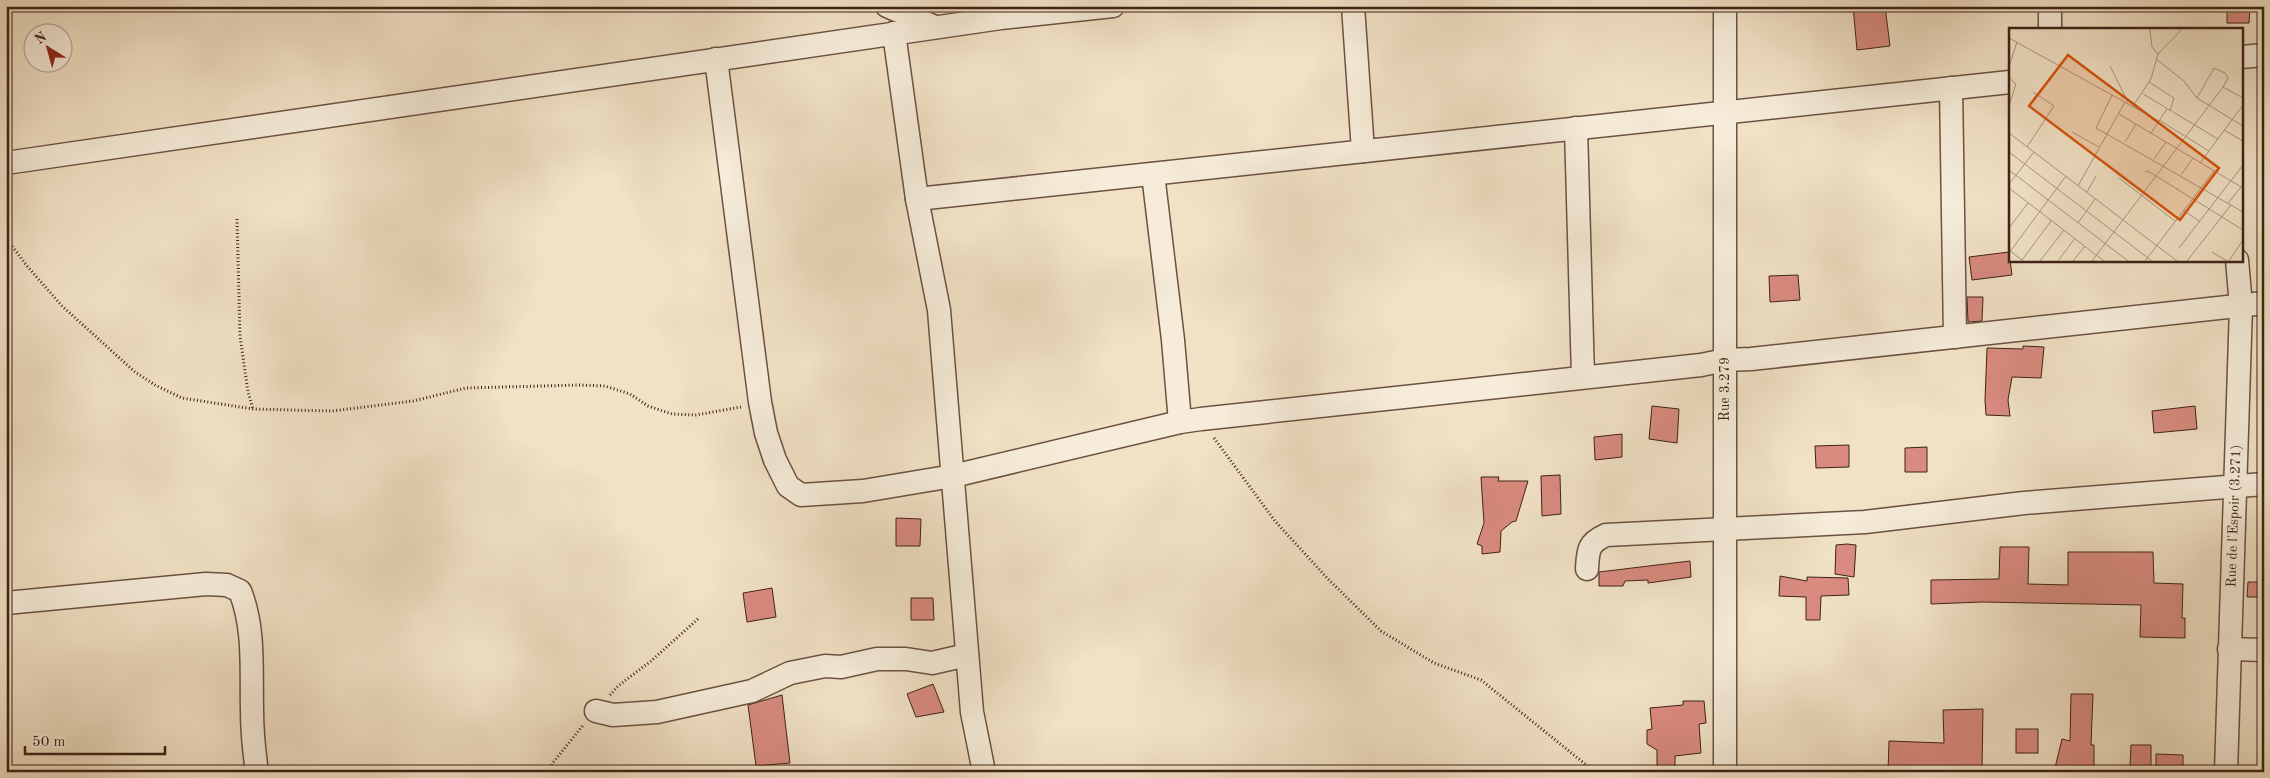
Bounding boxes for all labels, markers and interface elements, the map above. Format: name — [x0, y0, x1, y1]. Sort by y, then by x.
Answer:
north arrow — [22, 22, 72, 72]
inset map — [2009, 28, 2242, 261]
text: N — [32, 29, 50, 47]
street label: Rue 3.279 — [1718, 357, 1732, 421]
street label: Rue de l'Espoir (3.271) — [2225, 444, 2243, 588]
scale bar — [25, 723, 165, 755]
text: 50 m — [32, 735, 66, 750]

